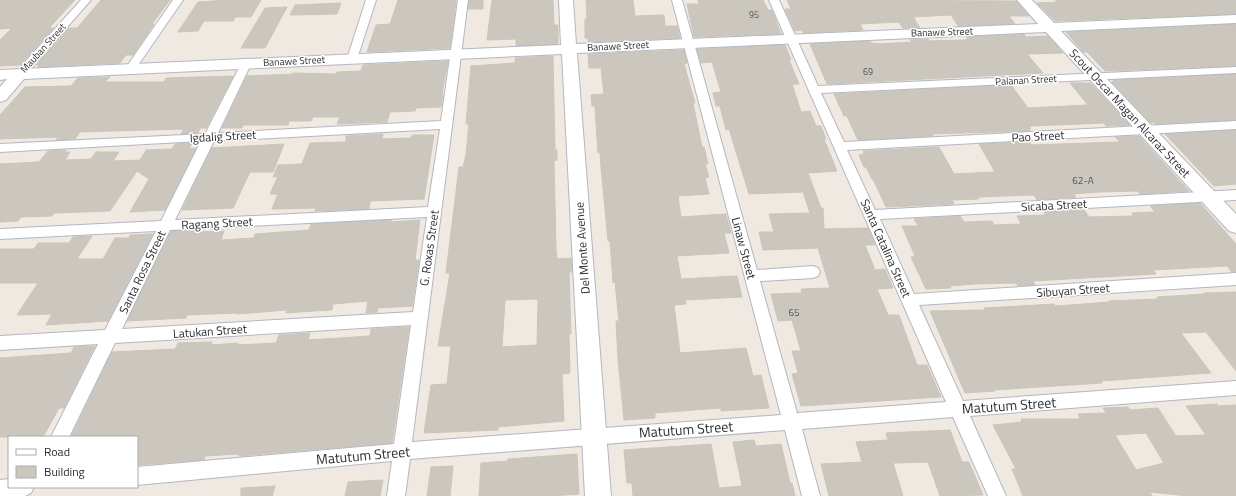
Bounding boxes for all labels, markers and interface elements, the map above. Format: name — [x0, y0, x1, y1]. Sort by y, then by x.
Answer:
house number: 95 — [749, 8, 759, 21]
street label: Mauban Street — [17, 19, 70, 76]
street label: Banawe Street — [911, 23, 974, 41]
street label: Banawe Street — [587, 37, 650, 55]
street label: Scout Oscar Magan Alcaraz Street — [1065, 44, 1196, 182]
street label: Banawe Street — [263, 52, 326, 70]
house number: 69 — [863, 65, 873, 78]
street label: Palanan Street — [995, 71, 1058, 89]
street label: Igdalig Street — [189, 125, 257, 147]
street label: Pao Street — [1011, 125, 1066, 147]
house number: 62-A — [1072, 173, 1094, 188]
street label: Sicaba Street — [1020, 194, 1088, 216]
street label: Santa Catalina Street — [856, 196, 917, 301]
street label: Del Monte Avenue — [569, 201, 595, 295]
street label: G. Roxas Street — [414, 208, 444, 287]
street label: Ragang Street — [181, 212, 254, 234]
street label: Linaw Street — [727, 215, 762, 282]
street label: Santa Rosa Street — [114, 226, 171, 317]
street label: Sibuyan Street — [1036, 278, 1111, 302]
house number: 65 — [788, 305, 800, 320]
street label: Latukan Street — [172, 319, 248, 343]
street label: Matutum Street — [961, 391, 1057, 419]
street label: Matutum Street — [638, 415, 734, 443]
legend — [8, 436, 138, 488]
street label: Matutum Street — [315, 440, 411, 470]
text: Road — [44, 442, 70, 461]
text: Building — [44, 462, 85, 481]

